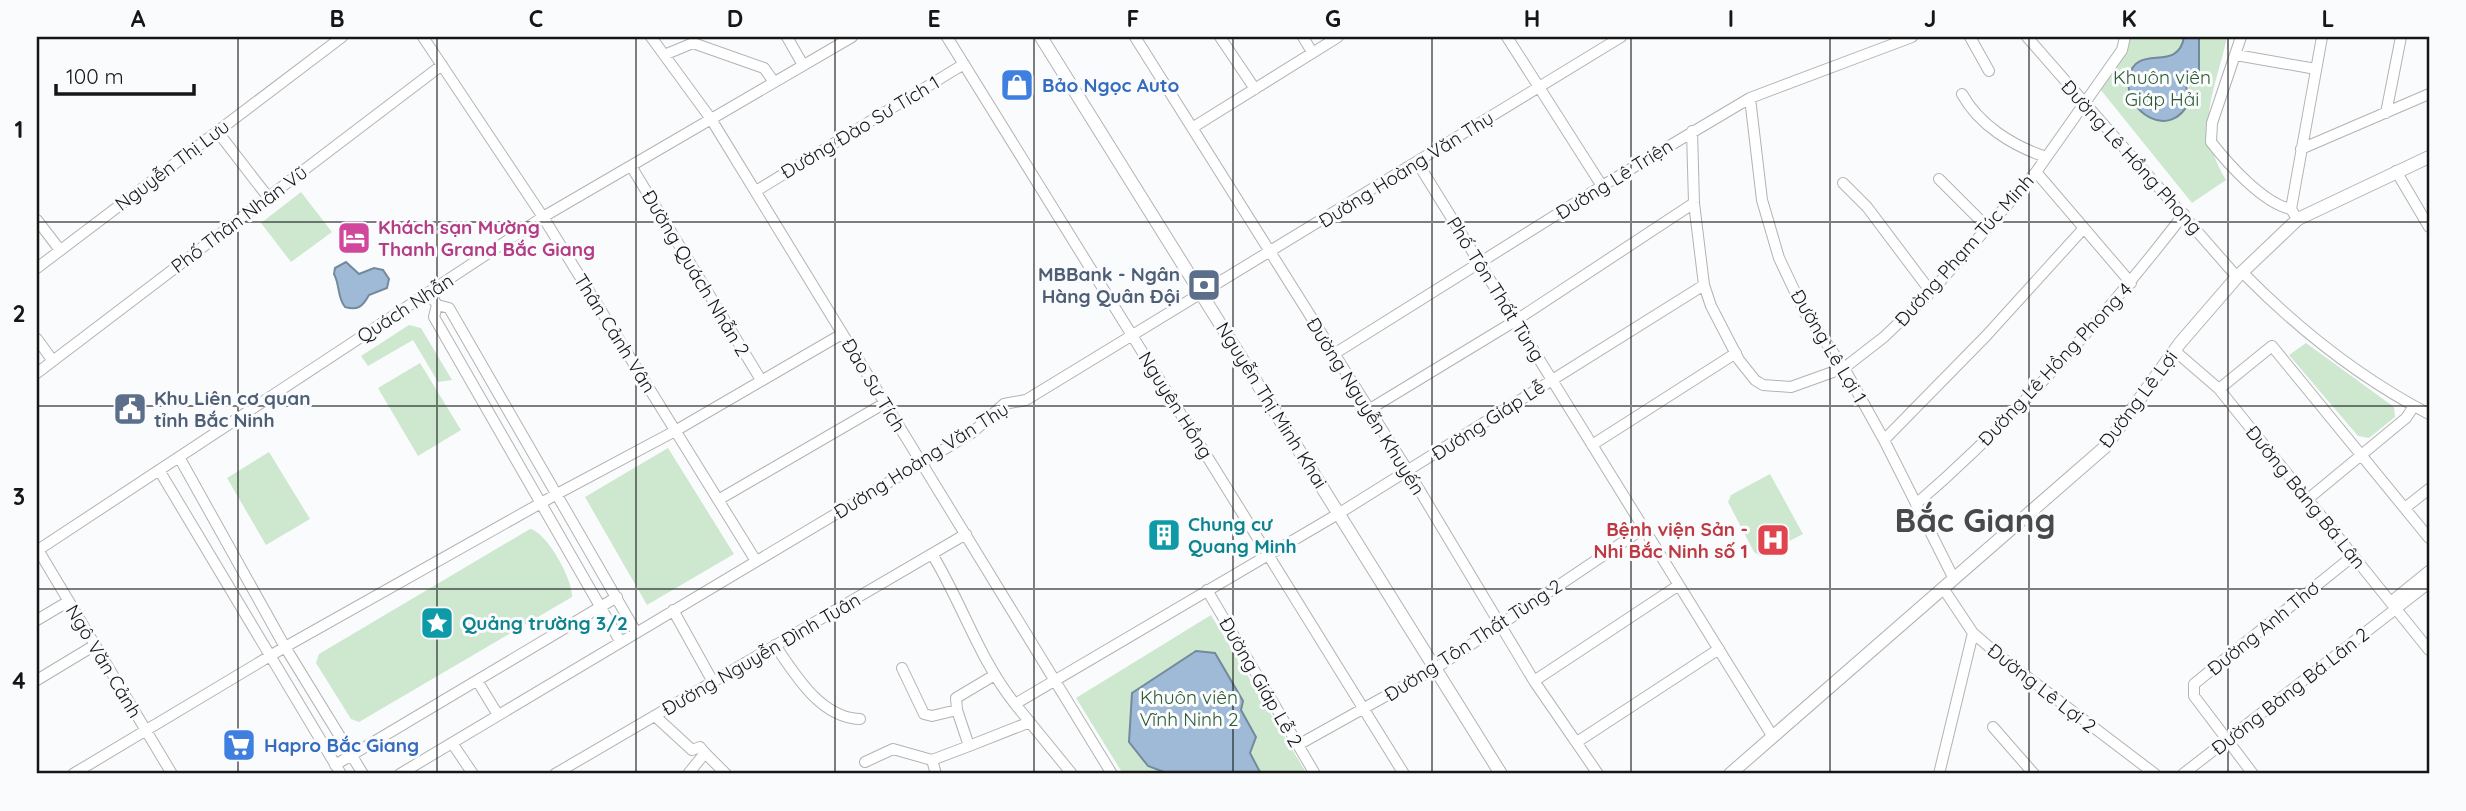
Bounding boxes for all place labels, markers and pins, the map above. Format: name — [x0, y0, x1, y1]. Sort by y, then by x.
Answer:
shop icon: Bảo Ngọc Auto — [998, 66, 1036, 104]
place label: Bảo Ngọc Auto — [1042, 73, 1179, 97]
place label: Khách sạn Mường Thanh Grand Bắc Giang — [378, 215, 595, 261]
hotel icon: Khách sạn Mường Thanh Grand Bắc Giang — [335, 219, 373, 257]
place label: MBBank - Ngân Hàng Quân Đội — [1038, 262, 1180, 308]
bank icon: MBBank - Ngân Hàng Quân Đội — [1185, 266, 1223, 304]
place label: Khu Liên cơ quan tỉnh Bắc Ninh — [154, 386, 310, 432]
public building icon: Khu Liên cơ quan tỉnh Bắc Ninh — [111, 390, 149, 428]
place label: Chung cư Quang Minh — [1188, 512, 1297, 558]
building icon: Chung cư Quang Minh — [1145, 516, 1183, 554]
place label: Bệnh viện Sản - Nhi Bắc Ninh số 1 — [1594, 517, 1748, 563]
hospital icon: Bệnh viện Sản - Nhi Bắc Ninh số 1 — [1754, 521, 1792, 559]
place icon: Quảng trường 3/2 — [418, 604, 456, 642]
place label: Quảng trường 3/2 — [462, 611, 628, 635]
supermarket icon: Hapro Bắc Giang — [220, 726, 258, 764]
place label: Hapro Bắc Giang — [264, 733, 419, 757]

